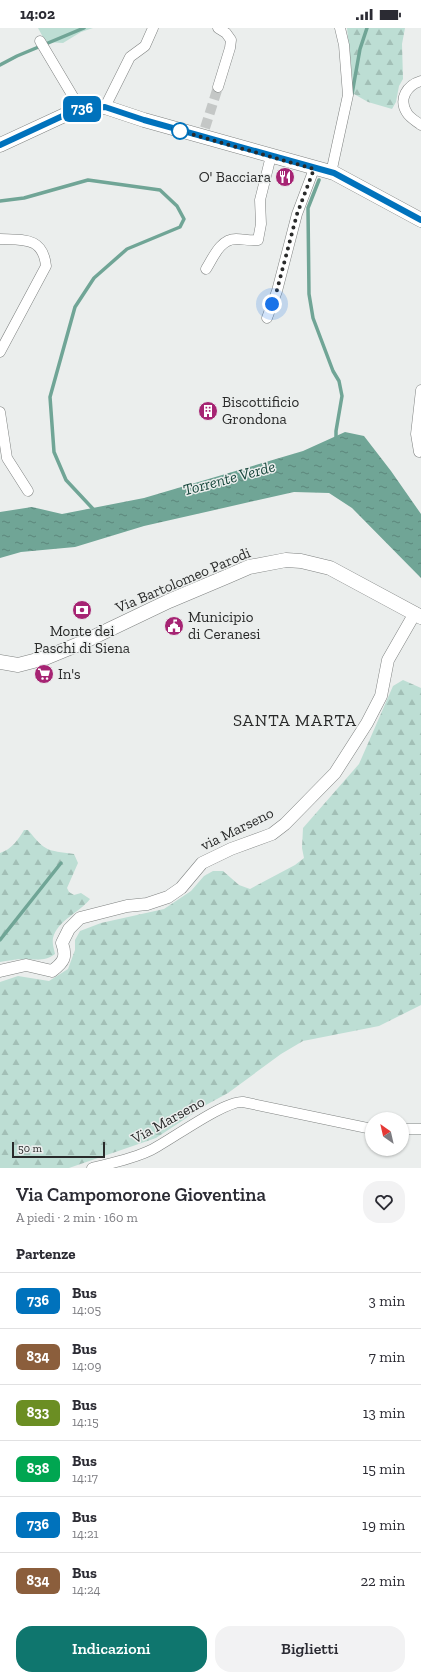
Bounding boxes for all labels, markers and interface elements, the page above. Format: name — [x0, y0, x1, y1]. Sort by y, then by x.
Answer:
text: 14:02 — [20, 5, 55, 23]
line badge: 736 — [59, 96, 105, 122]
text: 736 — [71, 100, 93, 117]
unlabelled marker — [171, 122, 189, 140]
restaurant icon: O' Bacciara — [274, 166, 296, 188]
place label: O' Bacciara — [199, 168, 271, 186]
your location — [262, 294, 282, 314]
place label: Biscottificio Grondona — [222, 393, 299, 428]
building icon: Biscottificio Grondona — [197, 400, 219, 422]
water label: Torrente Verde — [181, 457, 277, 499]
street label: Via Bartolomeo Parodi — [112, 543, 253, 617]
bank icon: Monte dei Paschi di Siena — [71, 599, 93, 621]
place label: Municipio di Ceranesi — [188, 608, 261, 643]
public building icon: Municipio di Ceranesi — [163, 615, 185, 637]
place label: Monte dei Paschi di Siena — [34, 622, 130, 657]
supermarket icon: In's — [33, 663, 55, 685]
place label: In's — [58, 665, 81, 683]
district label: SANTA MARTA — [233, 710, 357, 730]
street label: via Marseno — [198, 803, 277, 854]
street label: Via Marseno — [127, 1092, 208, 1148]
north arrow — [365, 1112, 409, 1156]
map controls — [365, 1112, 409, 1156]
scale bar — [12, 1140, 105, 1159]
text: 50 m — [18, 1142, 42, 1155]
button: heart — [363, 1181, 405, 1223]
text: Via Campomorone Gioventina — [16, 1183, 266, 1206]
text: A piedi · 2 min · 160 m — [16, 1210, 138, 1225]
text: Partenze — [16, 1245, 76, 1263]
text: Bus — [72, 1284, 97, 1302]
text: 736 — [27, 1292, 49, 1309]
text: 3 min — [369, 1292, 405, 1310]
text: 14:05 — [72, 1302, 101, 1317]
text: Bus — [72, 1340, 97, 1358]
text: 834 — [27, 1348, 50, 1365]
text: 7 min — [369, 1348, 405, 1366]
text: 14:09 — [72, 1358, 101, 1373]
text: Bus — [72, 1396, 97, 1414]
text: 833 — [27, 1404, 49, 1421]
text: 13 min — [363, 1404, 405, 1422]
text: 14:15 — [72, 1414, 99, 1429]
text: Bus — [72, 1452, 97, 1470]
text: 838 — [27, 1460, 49, 1477]
text: 15 min — [362, 1460, 405, 1478]
text: 14:17 — [72, 1470, 98, 1485]
text: Bus — [72, 1508, 97, 1526]
text: 736 — [27, 1516, 49, 1533]
text: 19 min — [362, 1516, 405, 1534]
text: 14:21 — [72, 1526, 99, 1541]
text: Bus — [72, 1564, 97, 1582]
text: 834 — [27, 1572, 50, 1589]
text: 22 min — [360, 1572, 405, 1590]
text: 14:24 — [72, 1582, 101, 1597]
button: Indicazioni — [16, 1626, 207, 1672]
button: Biglietti — [215, 1626, 405, 1672]

